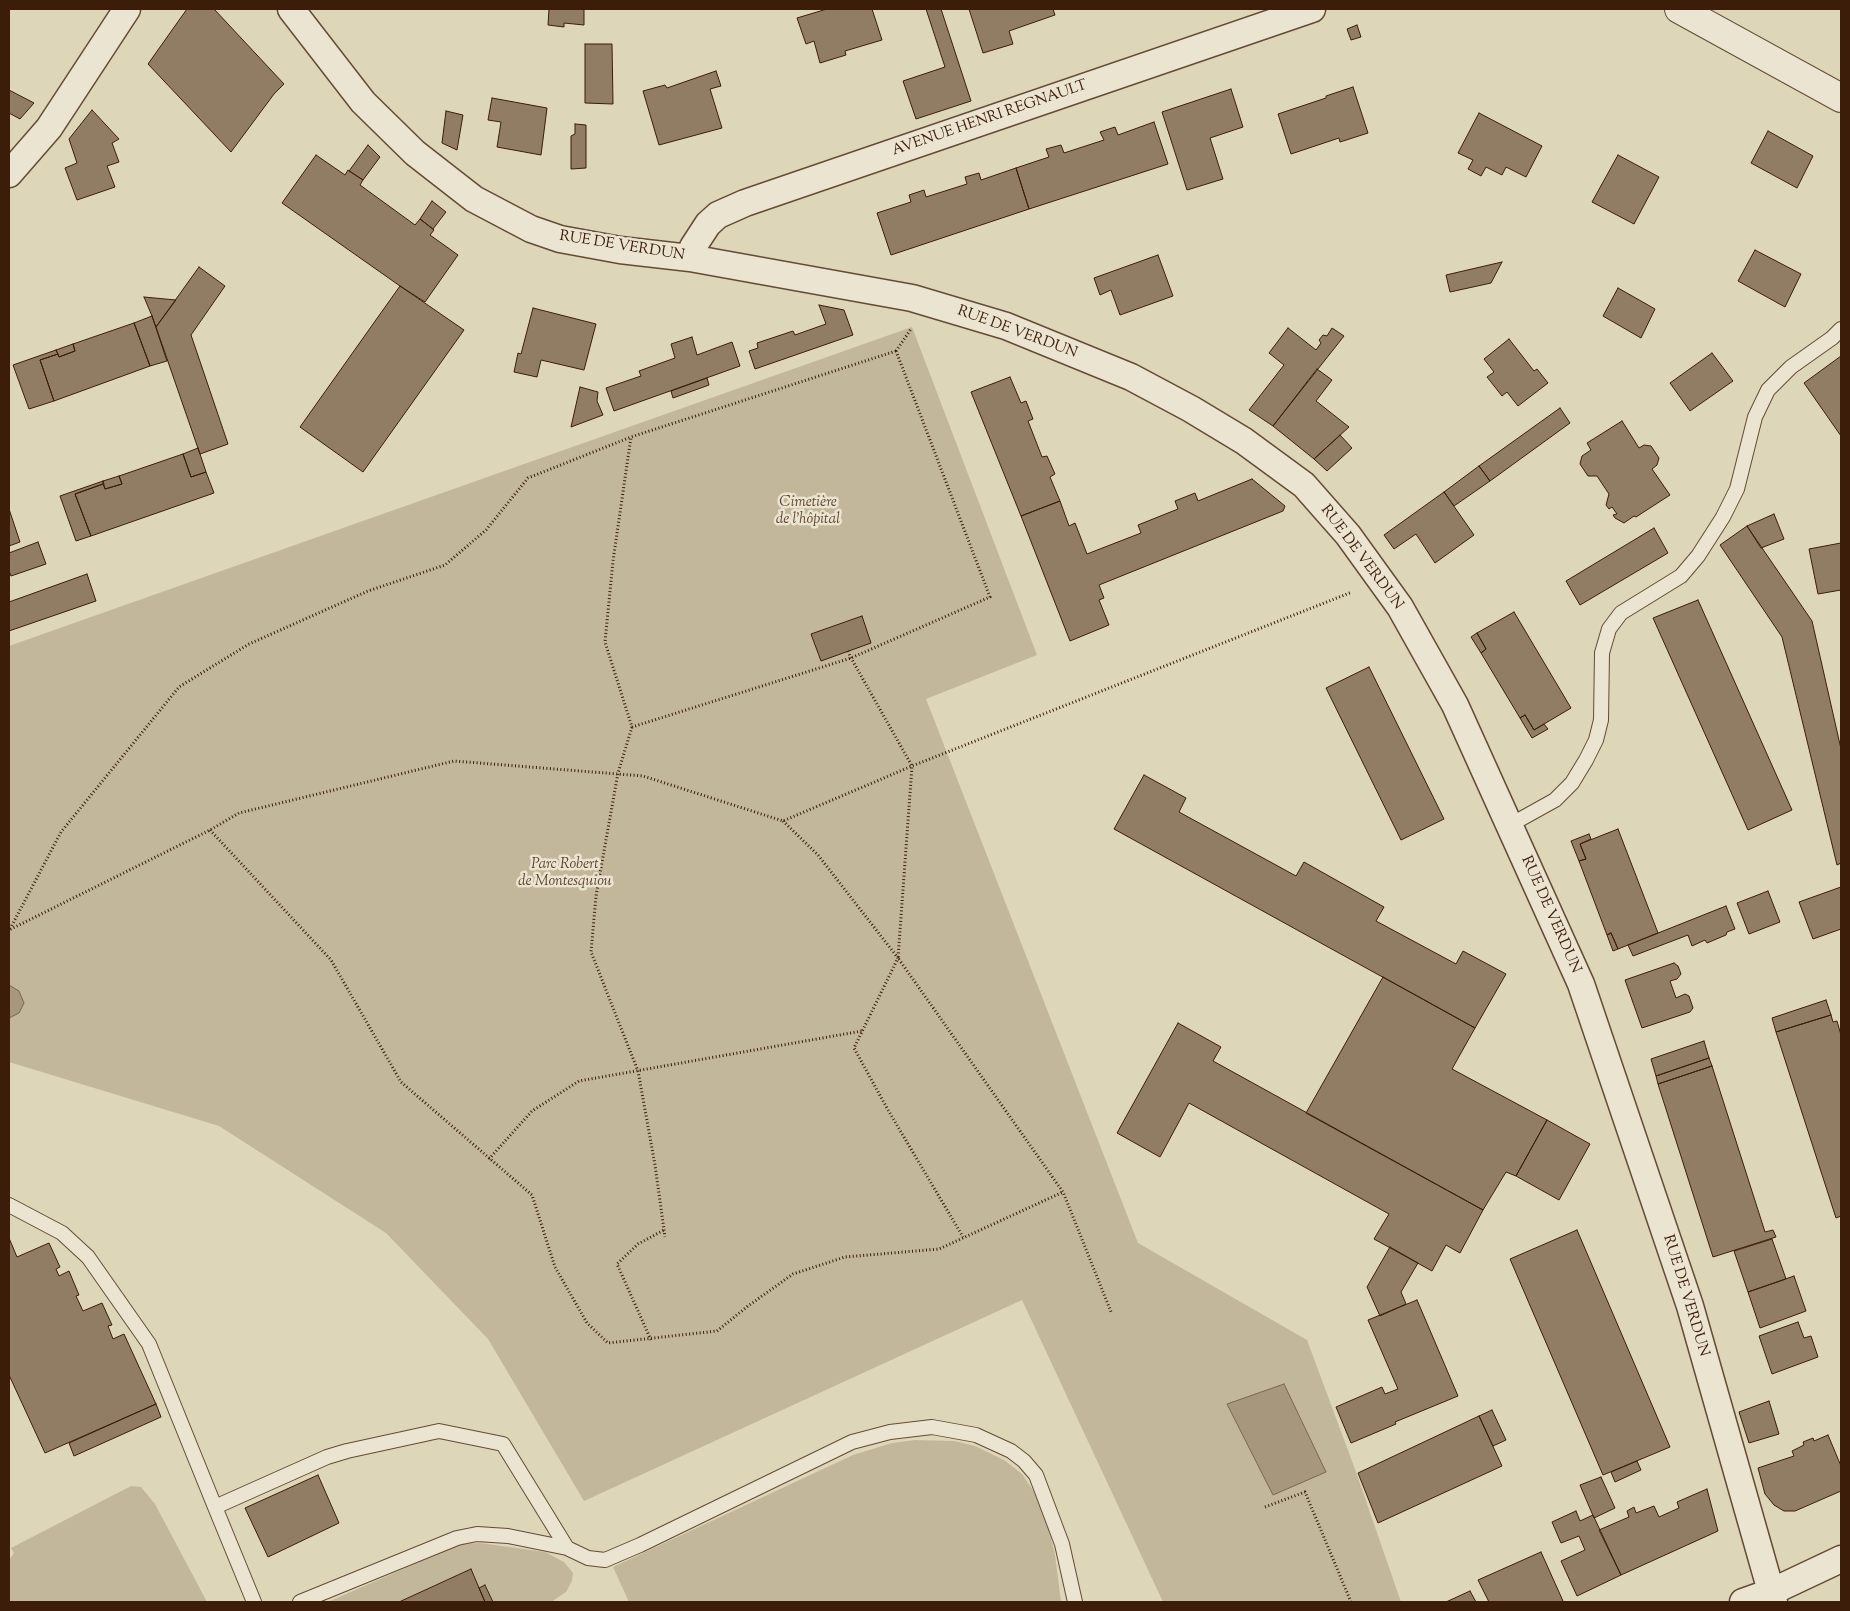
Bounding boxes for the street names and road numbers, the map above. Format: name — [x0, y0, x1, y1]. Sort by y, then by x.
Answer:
street label: AVENUE HENRI REGNAULT — [890, 77, 1090, 161]
street label: RUE DE VERDUN — [558, 228, 686, 266]
street label: RUE DE VERDUN — [954, 303, 1080, 363]
street label: RUE DE VERDUN — [1316, 502, 1406, 614]
street label: RUE DE VERDUN — [1516, 854, 1584, 976]
street label: RUE DE VERDUN — [1658, 1233, 1712, 1359]

